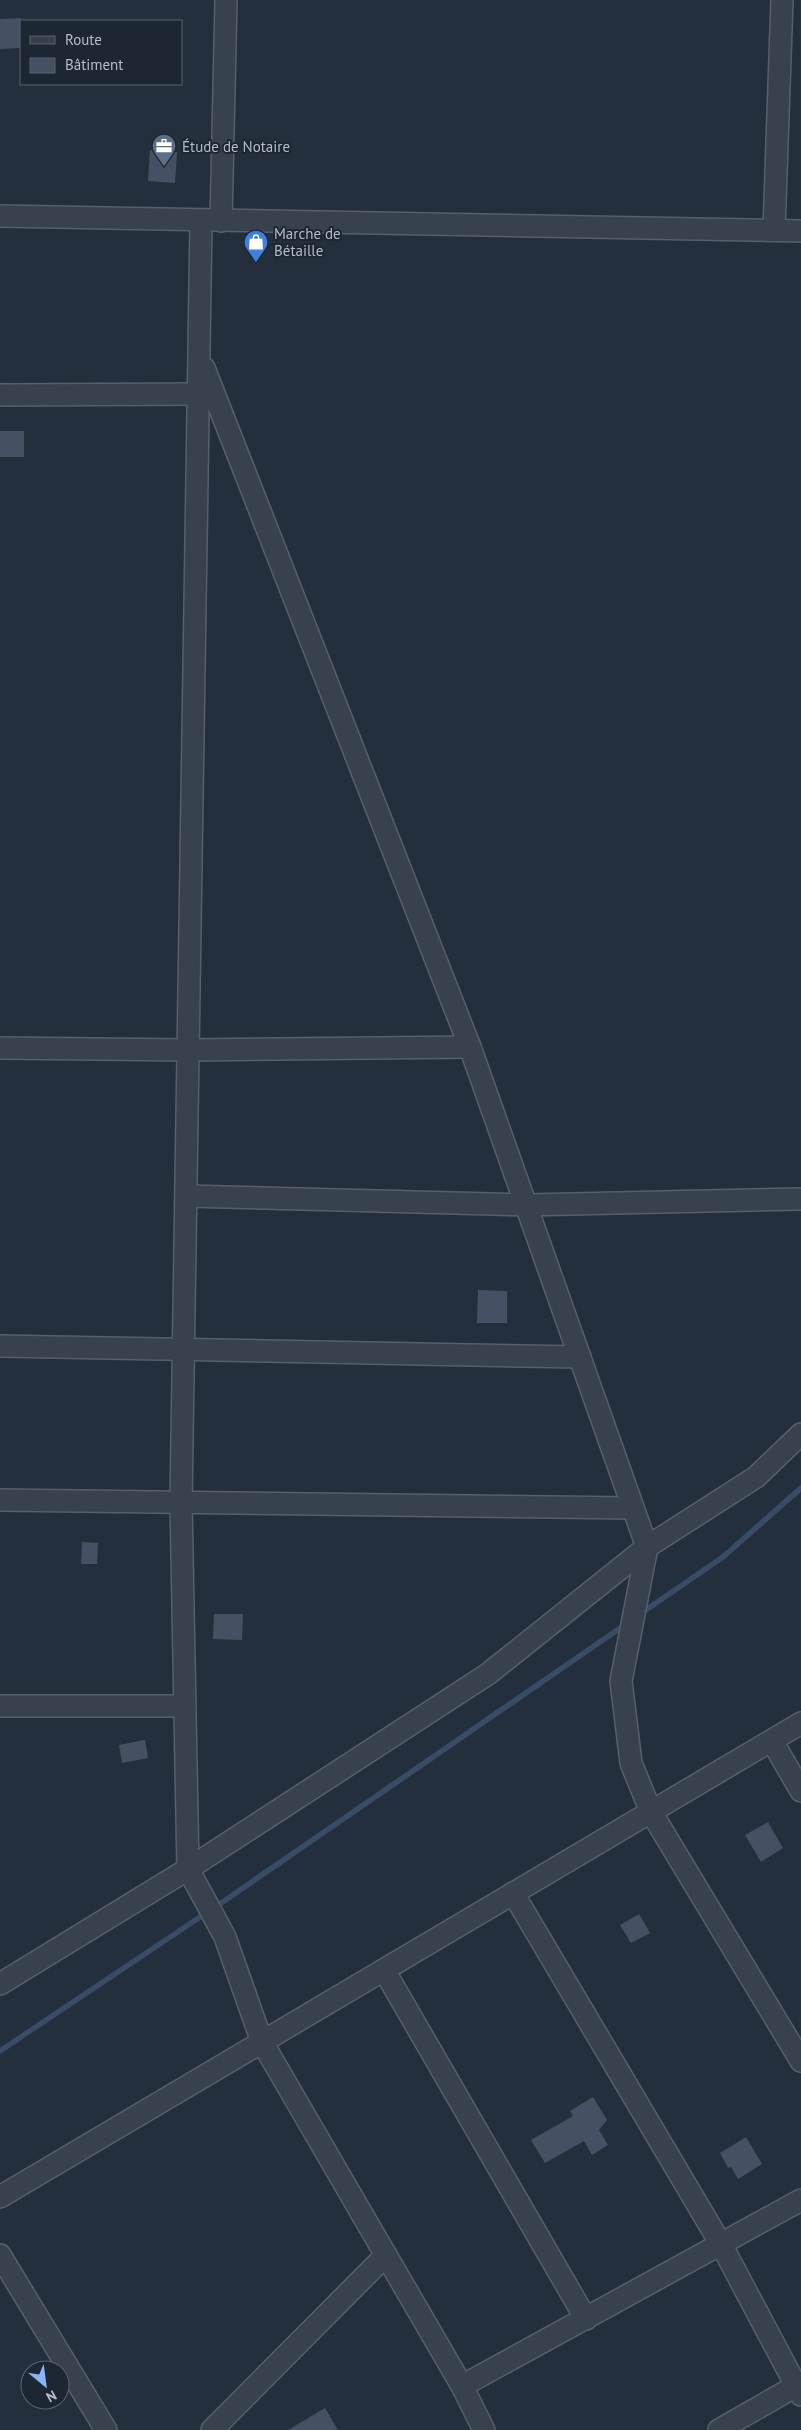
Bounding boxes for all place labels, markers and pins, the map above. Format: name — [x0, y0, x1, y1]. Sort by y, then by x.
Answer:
office icon: Étude de Notaire — [151, 133, 177, 167]
place label: Étude de Notaire — [182, 137, 290, 156]
place label: Marche de Bétaille — [274, 224, 341, 260]
shop icon: Marche de Bétaille — [243, 229, 269, 263]

